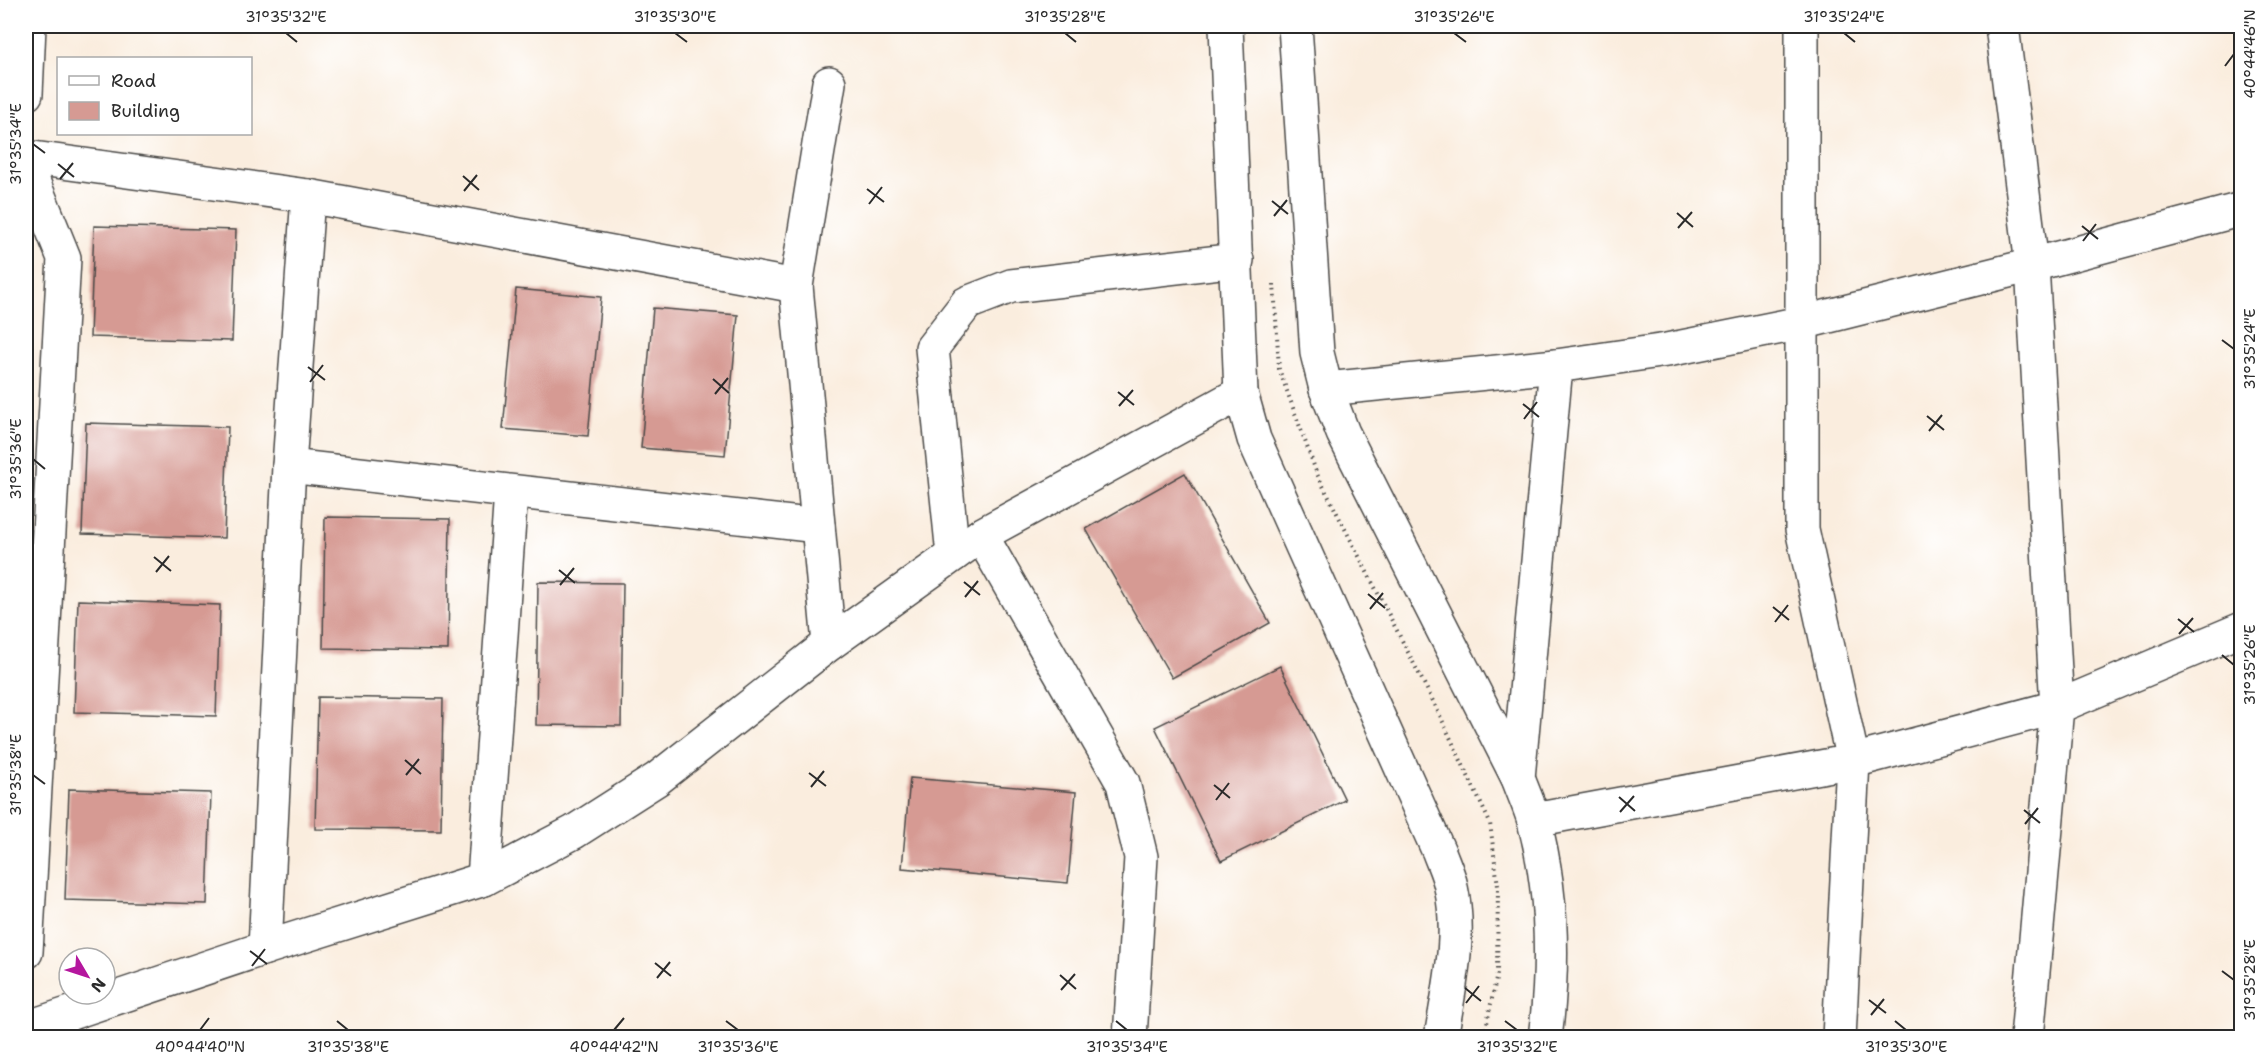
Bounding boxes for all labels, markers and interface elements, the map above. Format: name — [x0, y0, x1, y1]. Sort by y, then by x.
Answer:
text: 31°35'32"E — [245, 7, 327, 27]
text: 31°35'30"E — [634, 7, 716, 27]
text: 31°35'28"E — [1024, 7, 1106, 27]
text: 31°35'26"E — [1413, 7, 1495, 27]
text: 31°35'24"E — [1803, 7, 1885, 27]
text: 40°44'46"N — [2240, 9, 2260, 99]
legend — [57, 57, 252, 135]
text: Road — [111, 69, 156, 93]
text: Building — [111, 99, 180, 123]
text: 31°35'34"E — [6, 103, 26, 185]
text: 31°35'24"E — [2240, 308, 2260, 390]
text: 31°35'36"E — [6, 418, 26, 500]
text: 31°35'26"E — [2240, 624, 2260, 706]
text: 31°35'38"E — [6, 734, 26, 816]
text: 31°35'28"E — [2240, 939, 2260, 1021]
north arrow — [57, 946, 117, 1006]
text: N — [86, 974, 110, 997]
text: 40°44'40"N — [155, 1037, 245, 1057]
text: 31°35'38"E — [307, 1037, 389, 1057]
text: 40°44'42"N — [569, 1037, 659, 1057]
text: 31°35'36"E — [697, 1037, 779, 1057]
text: 31°35'34"E — [1086, 1037, 1168, 1057]
text: 31°35'32"E — [1476, 1037, 1558, 1057]
text: 31°35'30"E — [1865, 1037, 1947, 1057]

